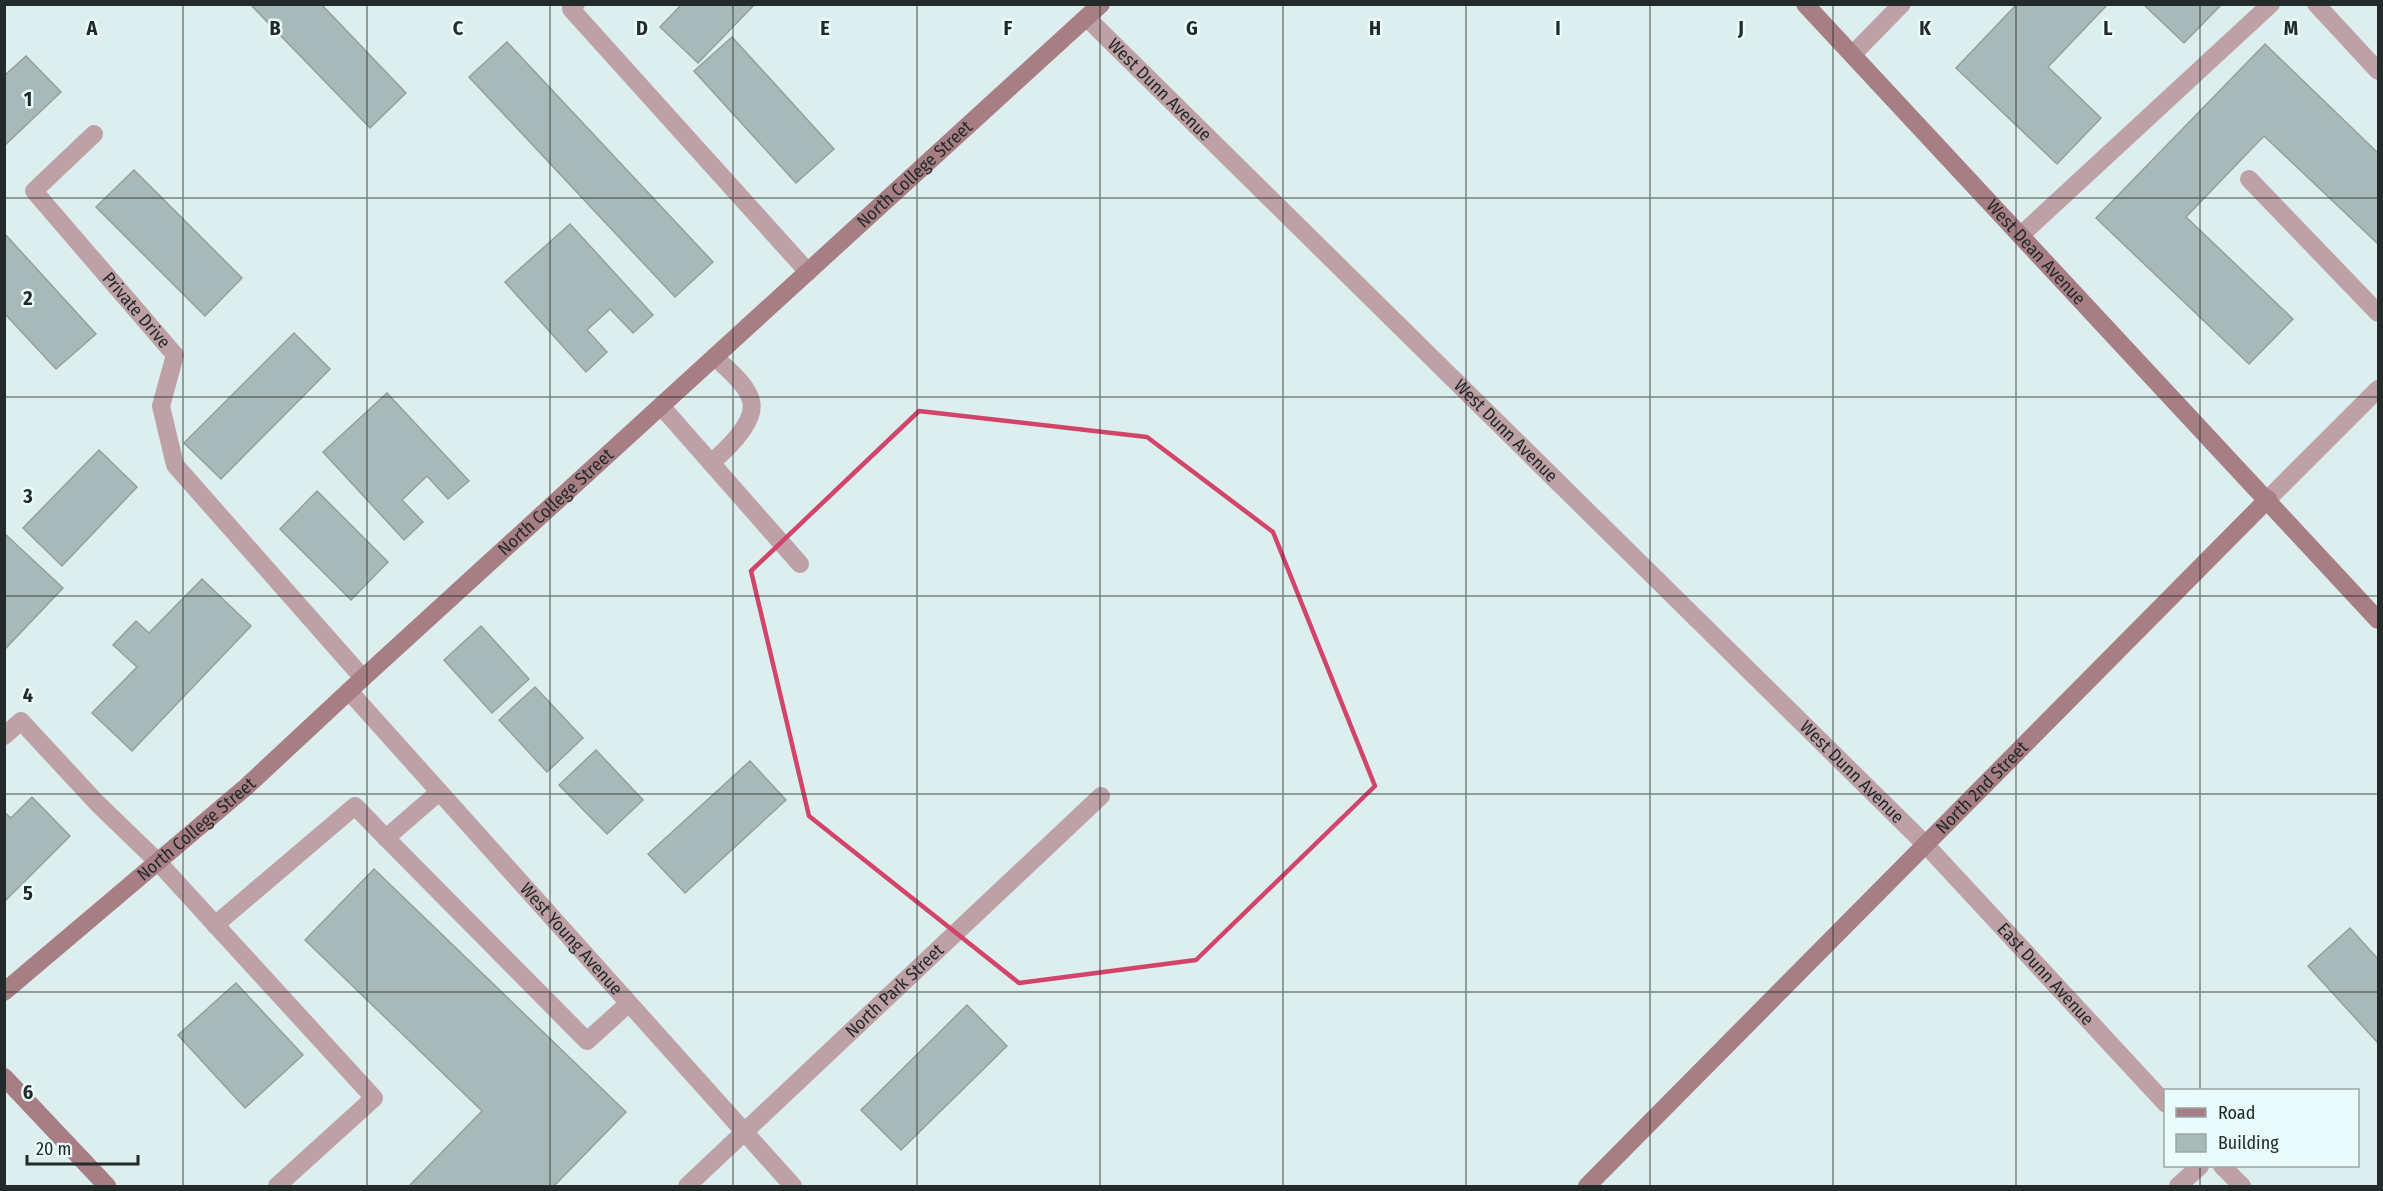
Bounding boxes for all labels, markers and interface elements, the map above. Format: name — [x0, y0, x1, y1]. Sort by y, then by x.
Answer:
text: A — [86, 16, 99, 40]
text: B — [269, 16, 281, 40]
text: C — [453, 16, 464, 40]
text: D — [636, 16, 648, 40]
text: E — [820, 16, 830, 40]
text: F — [1004, 16, 1013, 40]
text: G — [1186, 16, 1198, 40]
text: H — [1369, 16, 1381, 40]
text: I — [1555, 16, 1561, 40]
text: J — [1737, 16, 1744, 40]
text: K — [1919, 16, 1931, 40]
text: L — [2103, 16, 2113, 40]
text: M — [2284, 16, 2298, 40]
street label: West Dunn Avenue — [1103, 34, 1216, 146]
text: 1 — [24, 87, 32, 111]
street label: North College Street — [852, 116, 977, 233]
street label: West Dean Avenue — [1982, 195, 2090, 310]
street label: Private Drive — [98, 268, 175, 353]
text: 2 — [22, 286, 33, 310]
street label: West Dunn Avenue — [1449, 375, 1562, 487]
street label: North College Street — [493, 444, 618, 560]
text: 3 — [22, 484, 33, 508]
text: 4 — [23, 683, 33, 707]
street label: West Dunn Avenue — [1795, 716, 1909, 828]
street label: North 2nd Street — [1931, 736, 2033, 839]
street label: North College Street — [132, 773, 260, 886]
street label: West Young Avenue — [515, 878, 627, 1000]
text: 5 — [23, 881, 33, 905]
street label: East Dunn Avenue — [1993, 918, 2099, 1030]
street label: North Park Street — [841, 939, 948, 1042]
text: 6 — [23, 1080, 33, 1104]
legend — [2164, 1089, 2359, 1167]
text: Road — [2218, 1102, 2255, 1124]
scale bar — [27, 1128, 138, 1166]
text: Building — [2218, 1132, 2279, 1154]
text: 20 m — [36, 1138, 71, 1160]

